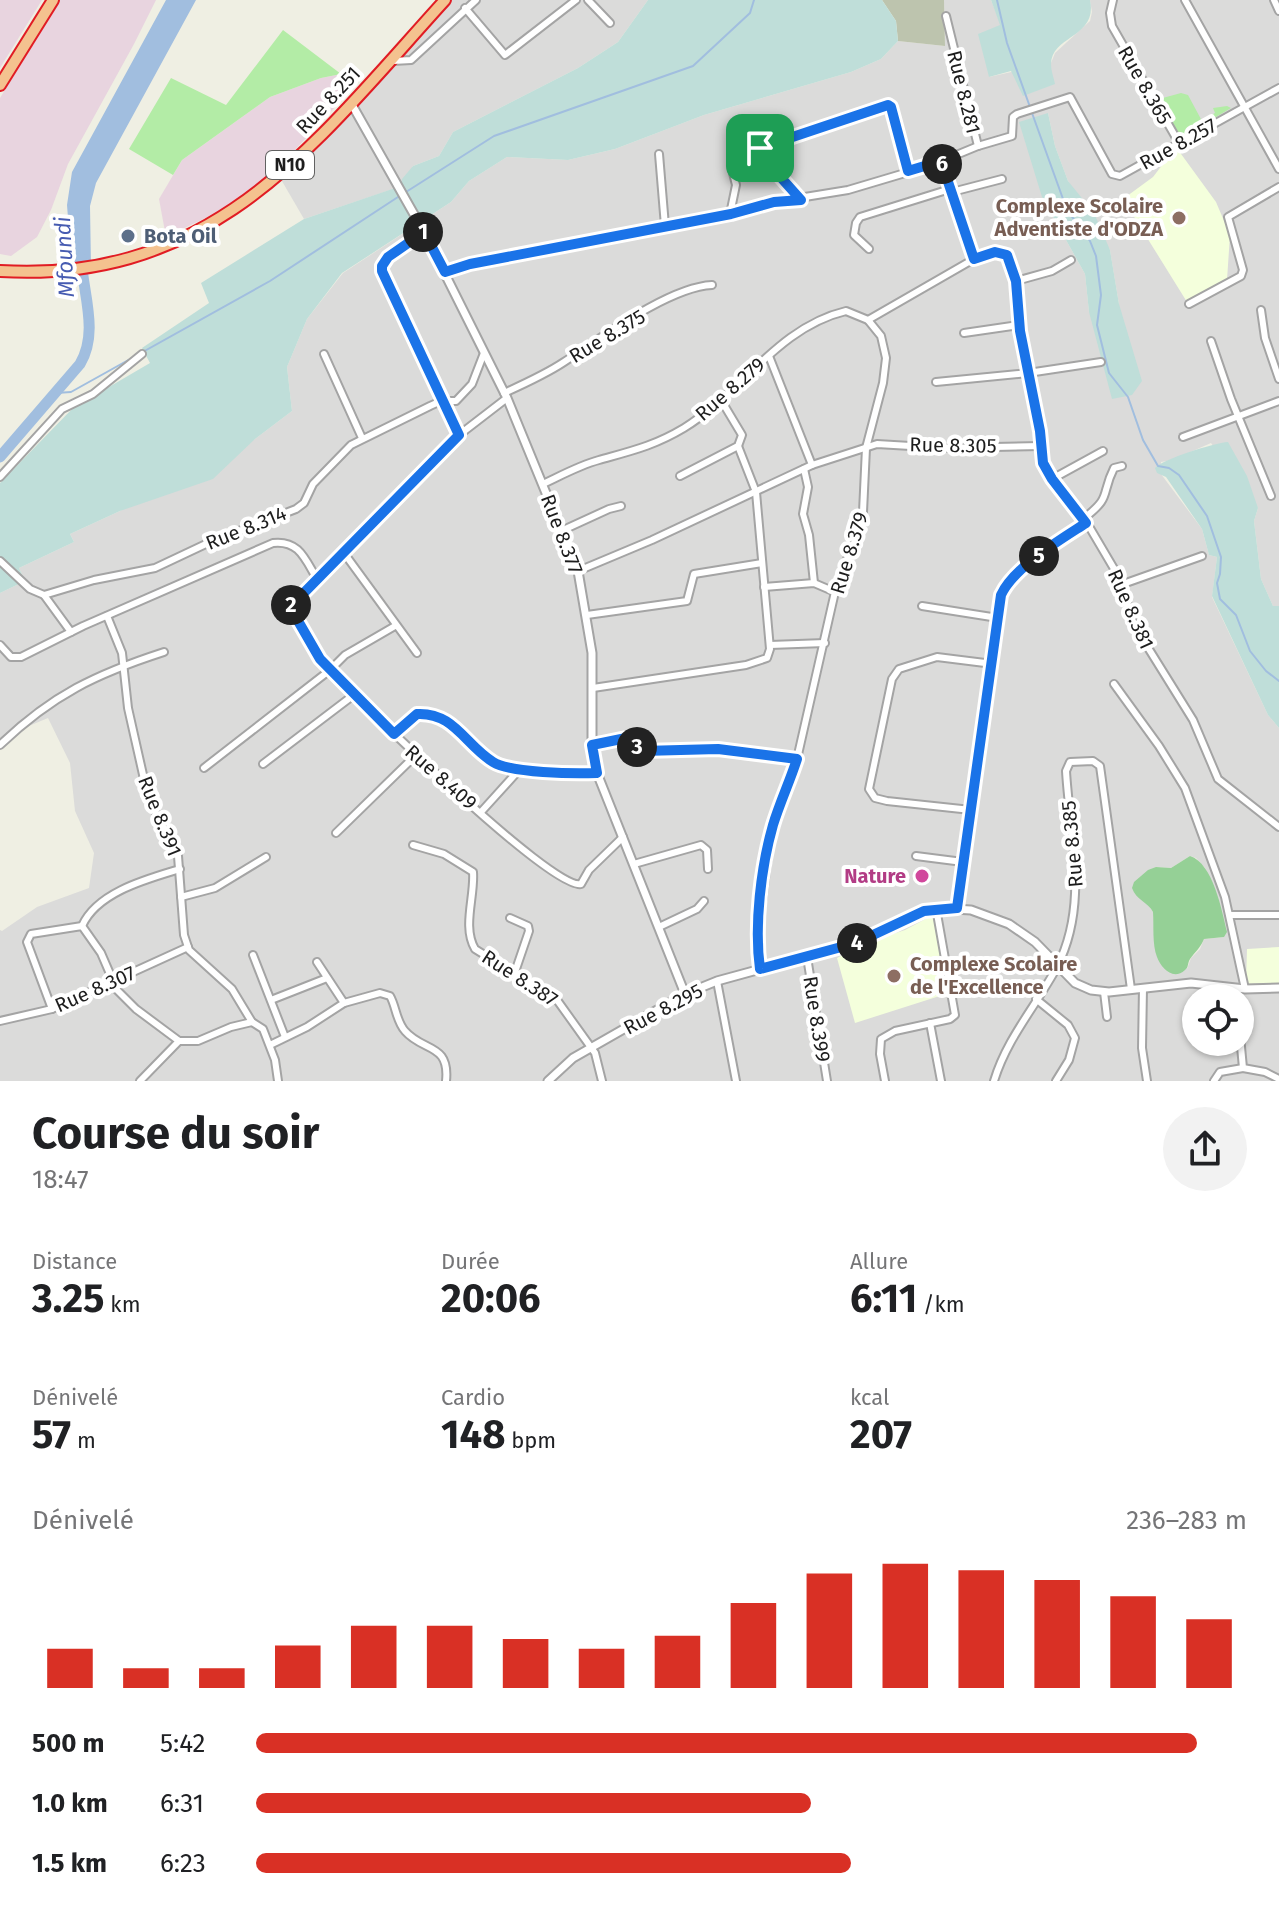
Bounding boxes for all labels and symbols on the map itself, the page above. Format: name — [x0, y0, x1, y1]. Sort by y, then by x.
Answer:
street label: Rue 8.365 — [1113, 42, 1177, 128]
street label: Rue 8.281 — [942, 48, 986, 136]
street label: Rue 8.251 — [291, 61, 365, 139]
street label: Rue 8.257 — [1135, 113, 1221, 175]
pin — [726, 114, 794, 182]
pin: 6 — [922, 144, 962, 184]
road number: N10 — [266, 151, 314, 179]
place label: Complexe Scolaire Adventiste d'ODZA — [994, 194, 1164, 241]
marker: Complexe Scolaire Adventiste d'ODZA — [1170, 209, 1188, 227]
pin: 1 — [403, 212, 443, 252]
water label: Mfoundi — [49, 216, 80, 298]
place label: Bota Oil — [144, 224, 217, 248]
marker: Bota Oil — [119, 227, 137, 245]
street label: Rue 8.375 — [565, 304, 649, 368]
street label: Rue 8.279 — [690, 352, 770, 426]
street label: Rue 8.305 — [909, 432, 997, 458]
street label: Rue 8.377 — [536, 491, 588, 577]
street label: Rue 8.314 — [202, 501, 290, 555]
street label: Rue 8.379 — [825, 509, 873, 597]
pin: 5 — [1019, 536, 1059, 576]
street label: Rue 8.381 — [1103, 565, 1159, 653]
pin: 2 — [271, 585, 311, 625]
pin: 3 — [617, 727, 657, 767]
street label: Rue 8.409 — [400, 739, 482, 815]
street label: Rue 8.391 — [133, 772, 187, 860]
street label: Rue 8.385 — [1056, 800, 1088, 888]
place label: Nature — [844, 864, 906, 888]
marker: Nature — [913, 867, 931, 885]
pin: 4 — [837, 923, 877, 963]
street label: Rue 8.387 — [478, 945, 562, 1011]
place label: Complexe Scolaire de l'Excellence — [910, 952, 1077, 999]
street label: Rue 8.307 — [51, 961, 139, 1017]
marker: Complexe Scolaire de l'Excellence — [885, 967, 903, 985]
street label: Rue 8.399 — [798, 974, 836, 1064]
street label: Rue 8.295 — [619, 978, 707, 1040]

